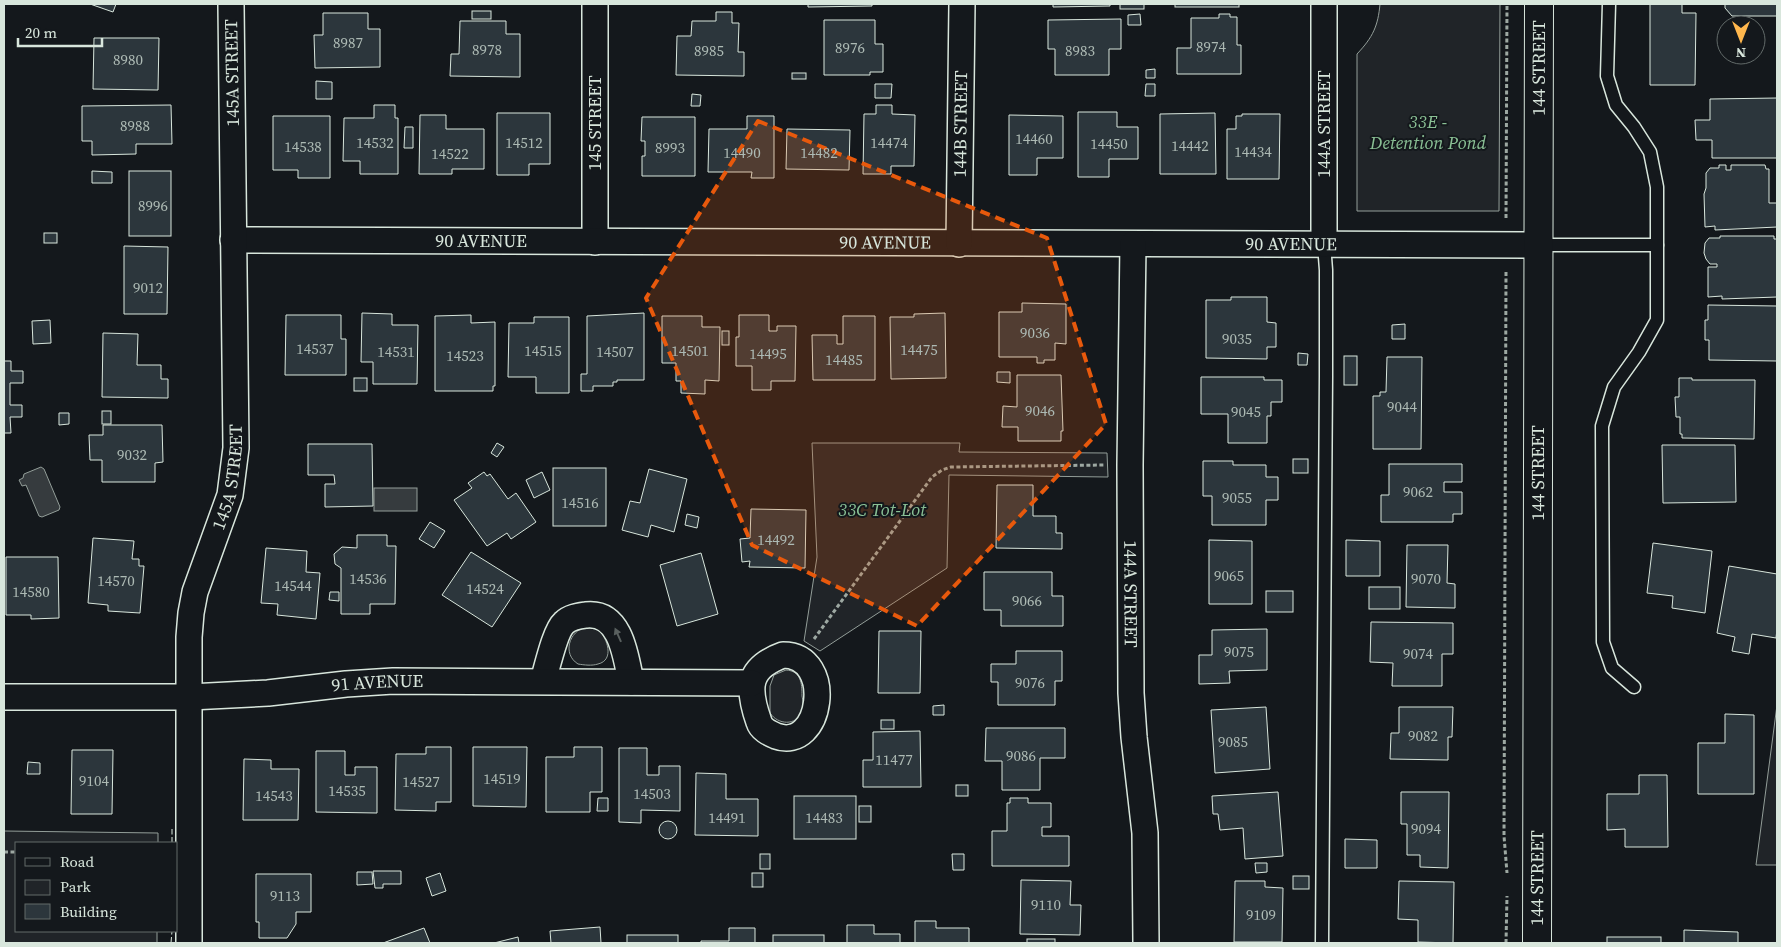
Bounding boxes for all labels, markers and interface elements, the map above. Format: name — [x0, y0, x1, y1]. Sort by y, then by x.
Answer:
scale bar — [18, 15, 101, 47]
north arrow — [1716, 15, 1766, 65]
street label: 145A STREET — [218, 19, 245, 127]
street label: 144 STREET — [1526, 20, 1551, 116]
text: 20 m — [25, 22, 57, 43]
house number: 8987 — [333, 32, 363, 53]
house number: 8974 — [1196, 36, 1226, 57]
house number: 8976 — [835, 37, 865, 58]
house number: 8978 — [472, 39, 502, 60]
house number: 8985 — [694, 40, 724, 61]
house number: 8983 — [1065, 40, 1095, 61]
text: N — [1736, 43, 1746, 63]
house number: 8980 — [113, 49, 143, 70]
street label: 144B STREET — [947, 70, 973, 178]
street label: 144A STREET — [1311, 70, 1336, 178]
street label: 145 STREET — [582, 75, 607, 171]
park label: 33E - Detention Pond — [1369, 109, 1487, 155]
house number: 8988 — [120, 115, 150, 136]
house number: 14460 — [1015, 128, 1053, 149]
house number: 14532 — [356, 132, 394, 153]
house number: 14512 — [505, 132, 543, 153]
house number: 14474 — [870, 132, 908, 153]
house number: 14450 — [1090, 133, 1128, 154]
house number: 14442 — [1171, 135, 1209, 156]
house number: 14538 — [284, 136, 322, 157]
house number: 8993 — [655, 137, 685, 158]
house number: 14434 — [1234, 141, 1272, 162]
house number: 14490 — [723, 142, 761, 163]
house number: 14482 — [800, 142, 838, 163]
house number: 14522 — [431, 143, 469, 164]
house number: 8996 — [138, 195, 168, 216]
street label: 90 AVENUE — [435, 228, 527, 253]
street label: 90 AVENUE — [839, 229, 931, 255]
street label: 90 AVENUE — [1245, 231, 1337, 256]
house number: 9012 — [133, 277, 163, 298]
house number: 9036 — [1020, 322, 1050, 343]
house number: 9035 — [1222, 328, 1252, 349]
house number: 14537 — [296, 338, 334, 359]
house number: 14475 — [900, 339, 938, 360]
house number: 14515 — [524, 340, 562, 361]
house number: 14501 — [671, 340, 709, 361]
house number: 14531 — [377, 341, 415, 362]
house number: 14507 — [596, 341, 634, 362]
house number: 14495 — [749, 343, 787, 364]
house number: 14523 — [446, 345, 484, 366]
house number: 14485 — [825, 349, 863, 370]
house number: 9044 — [1387, 396, 1417, 417]
house number: 9046 — [1025, 400, 1055, 421]
house number: 9045 — [1231, 401, 1261, 422]
street label: 145A STREET — [205, 424, 248, 533]
street label: 144 STREET — [1525, 425, 1550, 521]
house number: 9032 — [117, 444, 147, 465]
house number: 9062 — [1403, 481, 1433, 502]
house number: 9055 — [1222, 487, 1252, 508]
house number: 14516 — [561, 492, 599, 513]
park label: 33C Tot-Lot — [838, 497, 927, 522]
house number: 14492 — [757, 529, 795, 550]
street label: 144A STREET — [1118, 540, 1144, 648]
house number: 9065 — [1214, 565, 1244, 586]
house number: 14536 — [349, 568, 387, 589]
house number: 9070 — [1411, 568, 1441, 589]
house number: 14570 — [97, 570, 135, 591]
house number: 14544 — [274, 575, 312, 596]
house number: 14524 — [466, 578, 504, 599]
house number: 14580 — [12, 581, 50, 602]
house number: 9066 — [1012, 590, 1042, 611]
one-way arrow — [614, 628, 622, 642]
house number: 9075 — [1224, 641, 1254, 662]
house number: 9074 — [1403, 643, 1433, 664]
street label: 91 AVENUE — [330, 668, 423, 698]
house number: 9076 — [1015, 672, 1045, 693]
house number: 9082 — [1408, 725, 1438, 746]
house number: 9085 — [1218, 731, 1248, 752]
house number: 9086 — [1006, 745, 1036, 766]
house number: 11477 — [875, 749, 913, 770]
house number: 14519 — [483, 768, 521, 789]
house number: 9104 — [79, 770, 109, 791]
house number: 14527 — [402, 771, 440, 792]
house number: 14535 — [328, 780, 366, 801]
house number: 14503 — [633, 783, 671, 804]
house number: 14543 — [255, 785, 293, 806]
house number: 14491 — [708, 807, 746, 828]
house number: 14483 — [805, 807, 843, 828]
house number: 9094 — [1411, 818, 1441, 839]
street label: 144 STREET — [1524, 830, 1549, 926]
legend — [15, 842, 178, 932]
text: Road — [60, 851, 94, 872]
text: Park — [60, 876, 92, 897]
house number: 9113 — [270, 885, 300, 906]
house number: 9110 — [1031, 894, 1061, 915]
text: Building — [60, 901, 117, 922]
house number: 9109 — [1246, 904, 1276, 925]

